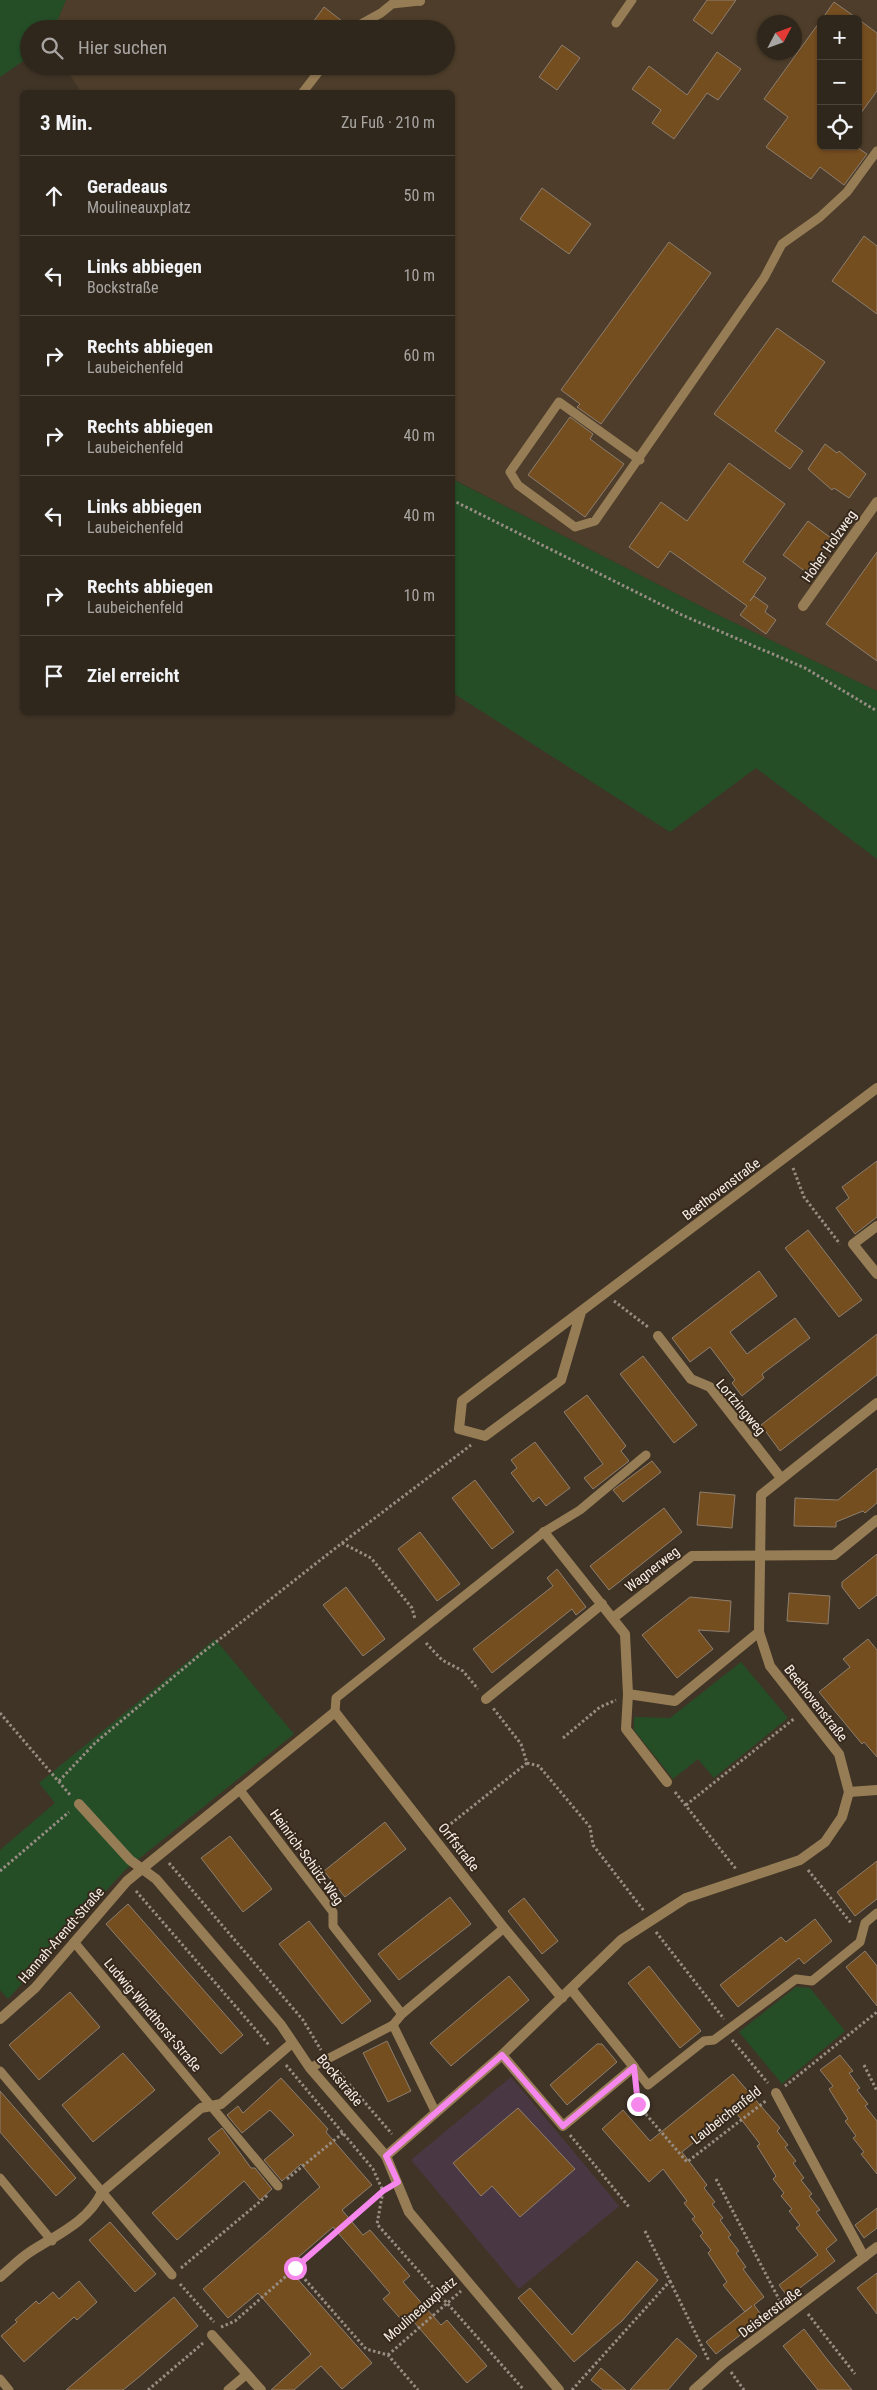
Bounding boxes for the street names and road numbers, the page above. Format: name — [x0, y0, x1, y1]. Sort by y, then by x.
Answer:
street label: Hoher Holzweg — [798, 507, 860, 585]
street label: Beethovenstraße — [679, 1154, 763, 1223]
street label: Lortzingweg — [713, 1376, 769, 1438]
street label: Wagnerweg — [622, 1543, 682, 1595]
street label: Beethovenstraße — [781, 1661, 851, 1745]
street label: Heinrich-Schütz-Weg — [267, 1806, 347, 1908]
street label: Orffstraße — [435, 1820, 483, 1875]
street label: Hannah-Arendt-Straße — [15, 1883, 107, 1986]
street label: Ludwig-Windthorst-Straße — [101, 1955, 205, 2075]
street label: Bockstraße — [314, 2051, 367, 2109]
street label: Laubeichenfeld — [688, 2083, 764, 2147]
street label: Moulineauxplatz — [380, 2273, 460, 2345]
street label: Deisterstraße — [736, 2283, 805, 2341]

